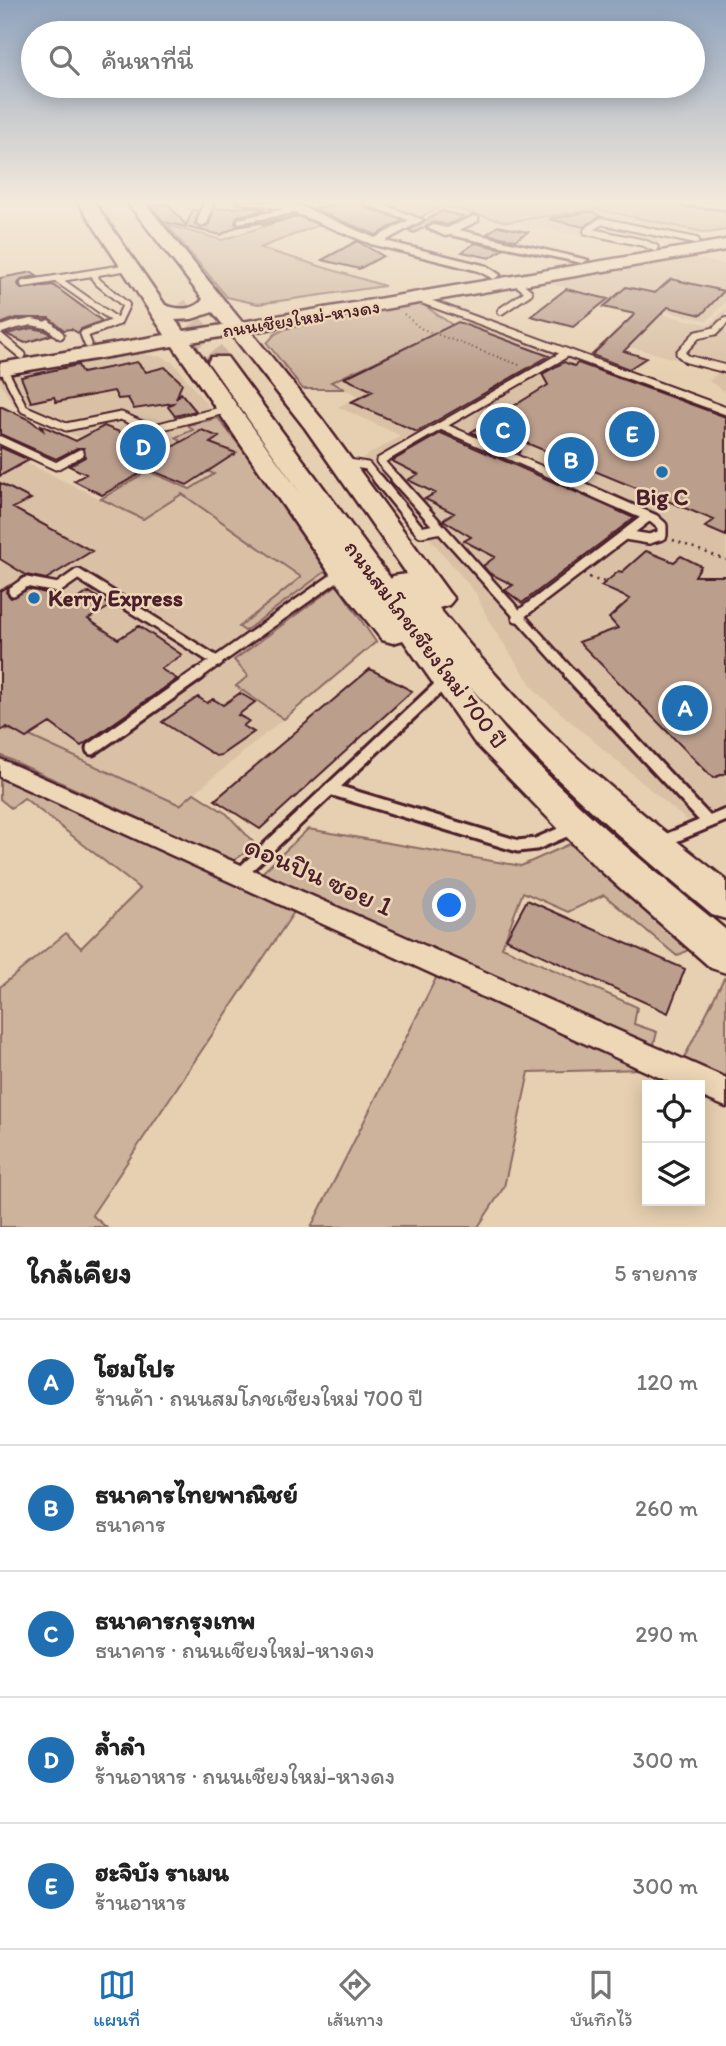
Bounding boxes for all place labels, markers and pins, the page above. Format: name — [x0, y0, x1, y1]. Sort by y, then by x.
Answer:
pin: C — [480, 404, 526, 456]
pin: E — [609, 408, 655, 460]
pin: D — [120, 421, 166, 473]
pin: B — [548, 434, 594, 486]
marker: Big C — [654, 464, 670, 480]
place label: Big C — [636, 483, 688, 511]
place label: Kerry Express — [48, 584, 183, 612]
marker: Kerry Express — [26, 590, 42, 606]
pin: A — [662, 682, 708, 734]

